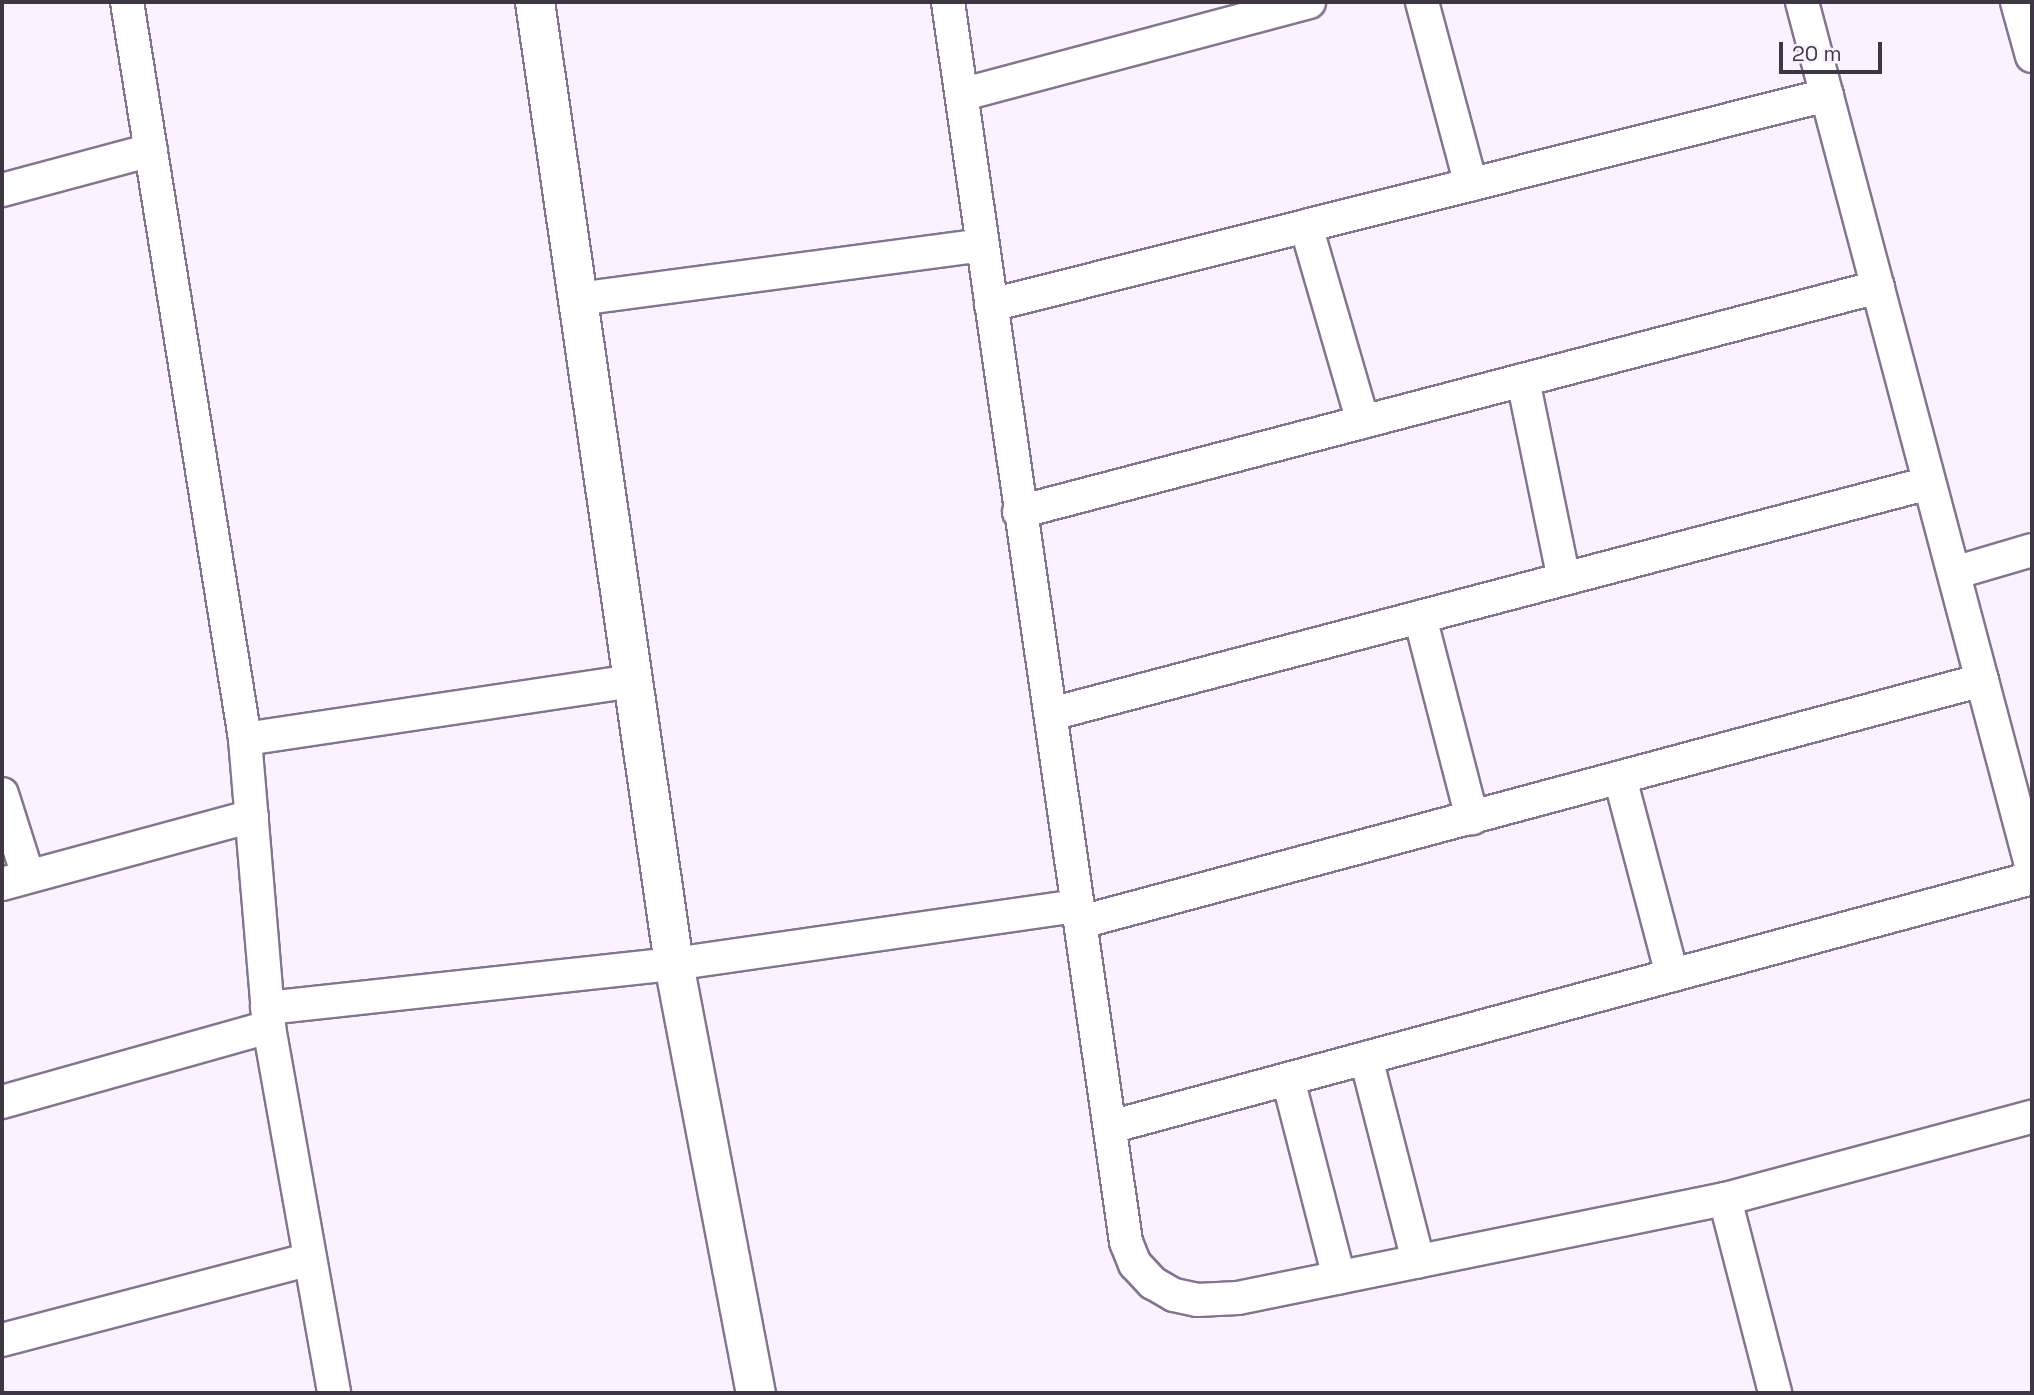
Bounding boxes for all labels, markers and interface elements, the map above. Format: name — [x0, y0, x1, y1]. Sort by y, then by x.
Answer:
scale bar — [1782, 28, 1885, 72]
text: 20 m — [1792, 40, 1842, 67]

